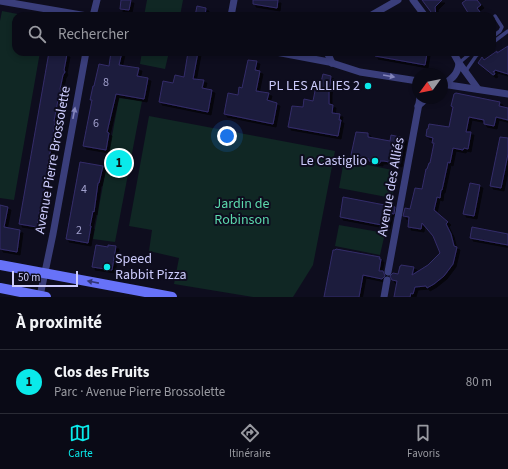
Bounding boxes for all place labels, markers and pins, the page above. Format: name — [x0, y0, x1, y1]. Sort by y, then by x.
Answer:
place label: PL LES ALLIES 2 — [269, 76, 360, 96]
marker: PL LES ALLIES 2 — [363, 81, 373, 91]
pin: 1 — [106, 148, 132, 178]
place label: Le Castiglio — [300, 151, 367, 171]
marker: Le Castiglio — [370, 156, 380, 166]
place label: Speed Rabbit Pizza — [115, 249, 186, 285]
marker: Speed Rabbit Pizza — [102, 262, 112, 272]

